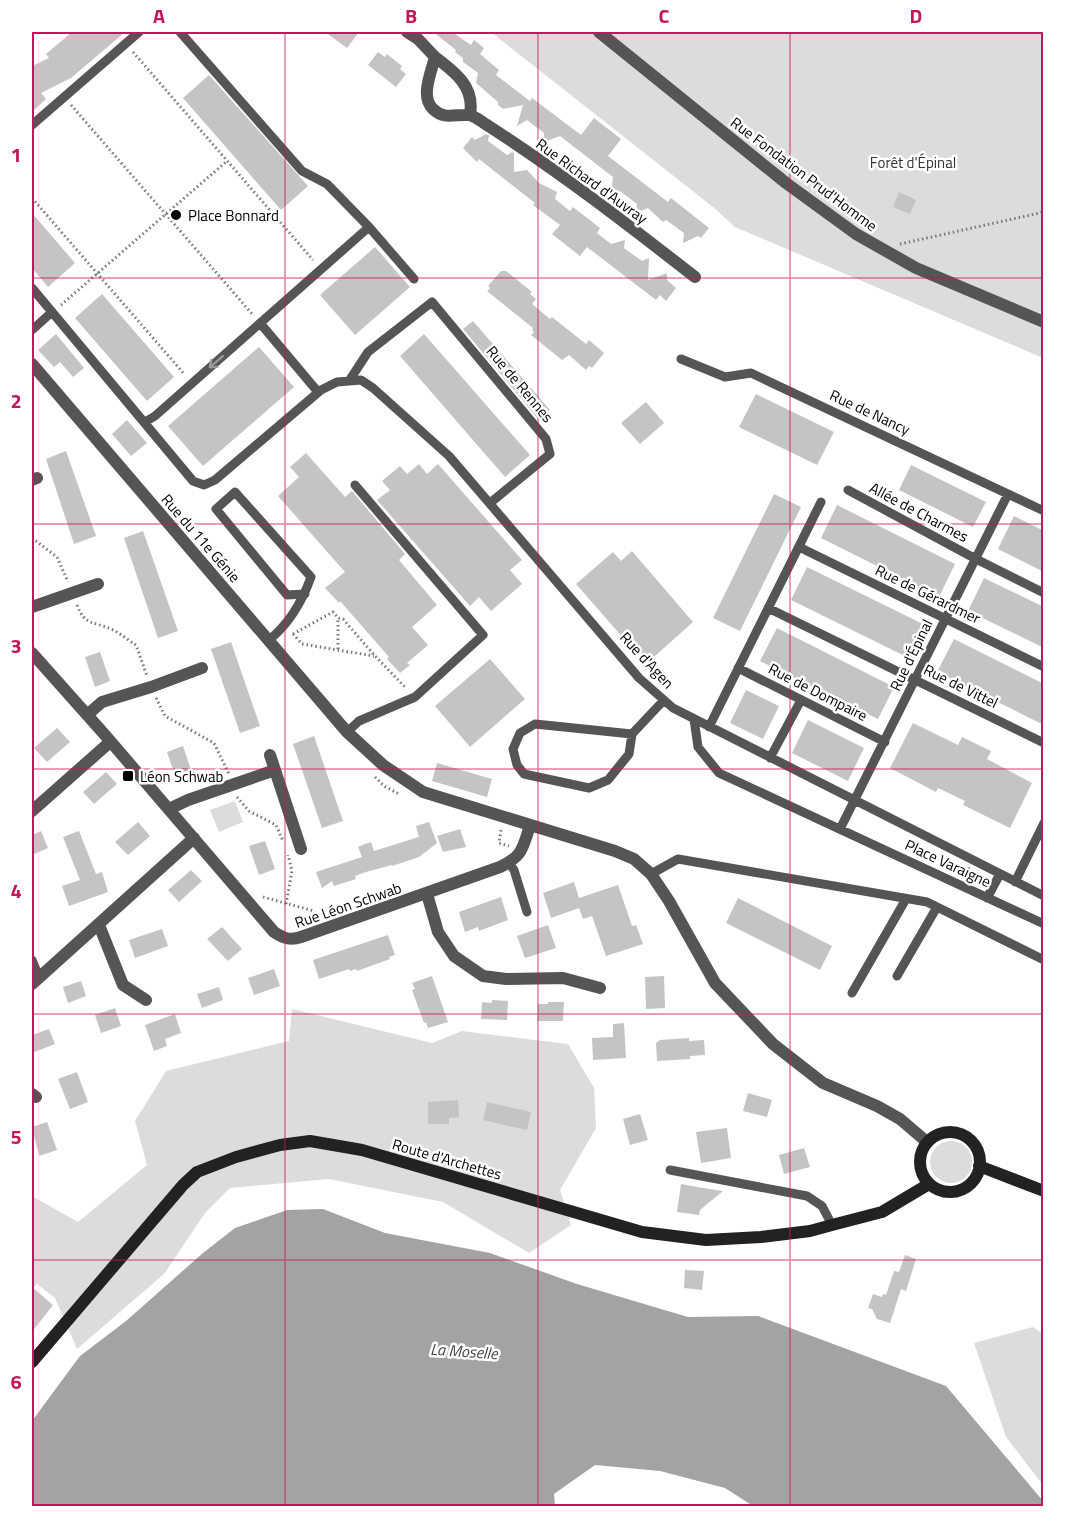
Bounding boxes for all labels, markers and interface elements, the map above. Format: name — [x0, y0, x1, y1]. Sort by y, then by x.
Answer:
text: A — [153, 0, 165, 31]
text: B — [405, 0, 417, 31]
text: C — [659, 0, 670, 31]
text: D — [910, 0, 922, 31]
street label: Rue Fondation Prud'Homme — [726, 111, 882, 237]
street label: Rue Richard d'Auvray — [531, 133, 653, 229]
text: 1 — [10, 139, 22, 170]
park label: Forêt d'Épinal — [870, 151, 956, 174]
place label: Place Bonnard — [188, 204, 279, 227]
marker: Place Bonnard — [169, 208, 183, 222]
street label: Rue de Rennes — [481, 341, 559, 427]
one-way arrow — [209, 355, 224, 369]
street label: Rue de Nancy — [826, 383, 914, 441]
text: 2 — [10, 385, 22, 416]
street label: Allée de Charmes — [865, 476, 973, 548]
street label: Rue du 11e Génie — [156, 489, 246, 587]
street label: Rue de Gérardmer — [871, 559, 985, 629]
street label: Rue d'Épinal — [884, 615, 938, 695]
street label: Rue d'Agen — [615, 626, 679, 694]
text: 3 — [10, 630, 22, 661]
street label: Rue de Dompaire — [765, 657, 871, 727]
street label: Rue de Vittel — [920, 658, 1002, 714]
place label: Léon Schwab — [140, 765, 223, 788]
marker: Léon Schwab — [121, 769, 135, 783]
street label: Place Varaigne — [901, 833, 995, 893]
text: 4 — [10, 875, 22, 906]
street label: Rue Léon Schwab — [292, 876, 405, 934]
text: 5 — [10, 1121, 22, 1152]
street label: Route d'Archettes — [390, 1132, 504, 1186]
water label: La Moselle — [430, 1337, 500, 1365]
text: 6 — [10, 1366, 22, 1397]

